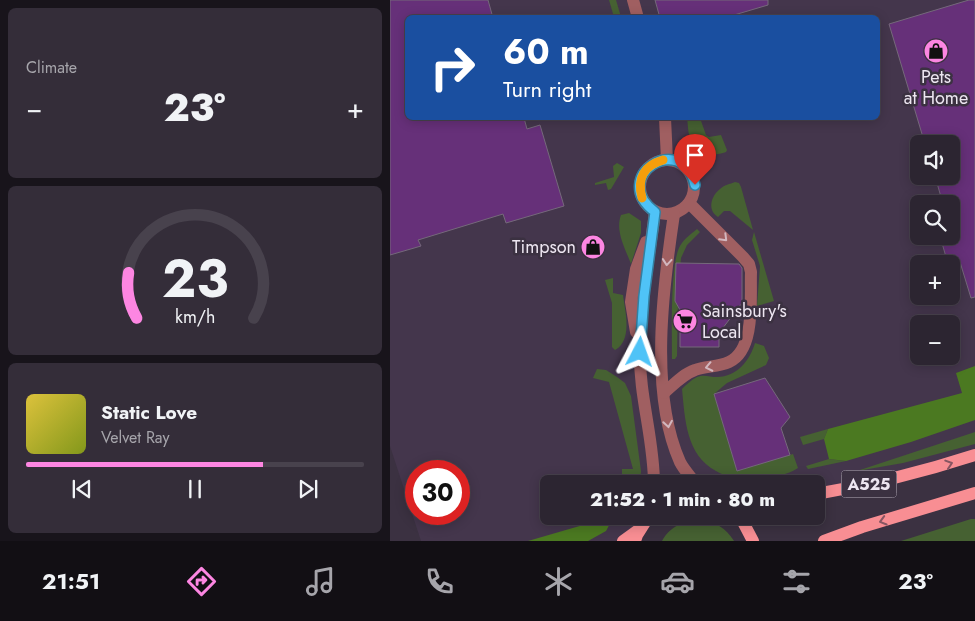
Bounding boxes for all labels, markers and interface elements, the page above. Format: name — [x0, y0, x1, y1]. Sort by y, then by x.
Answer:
text: 60 m — [503, 27, 589, 77]
icon: right — [420, 35, 485, 100]
shop icon: Pets at Home — [923, 38, 949, 64]
text: Climate — [26, 56, 77, 79]
place label: Pets at Home — [904, 64, 968, 111]
text: Turn right — [503, 73, 591, 105]
text: 23° — [164, 80, 226, 135]
text: − — [26, 88, 43, 129]
text: + — [347, 88, 364, 129]
pin — [674, 134, 716, 185]
map controls — [910, 135, 960, 365]
button: sound — [910, 135, 960, 185]
icon: arrive — [681, 141, 709, 169]
button: search — [910, 195, 960, 245]
one-way arrow — [718, 232, 727, 241]
place label: Timpson — [512, 234, 576, 260]
shop icon: Timpson — [580, 234, 606, 260]
text: 23 — [162, 241, 228, 317]
button: + — [910, 255, 960, 305]
one-way arrow — [662, 258, 673, 266]
place label: Sainsbury's Local — [702, 298, 787, 345]
text: km/h — [175, 304, 215, 330]
supermarket icon: Sainsbury's Local — [672, 308, 698, 334]
button: − — [910, 315, 960, 365]
position arrow — [613, 325, 665, 377]
one-way arrow — [704, 361, 713, 372]
text: Static Love — [101, 399, 197, 426]
one-way arrow — [663, 420, 673, 428]
text: Velvet Ray — [101, 426, 170, 449]
one-way arrow — [944, 459, 952, 469]
speed limit sign: 30 — [405, 460, 470, 525]
road number: A525 — [842, 470, 896, 498]
icon: previous — [68, 475, 96, 503]
icon: pause — [181, 475, 209, 503]
icon: next — [294, 475, 322, 503]
text: 21:52 · 1 min · 80 m — [590, 486, 775, 513]
one-way arrow — [879, 515, 888, 526]
icon: directions — [184, 564, 219, 599]
icon: music — [303, 564, 338, 599]
icon: phone — [422, 564, 457, 599]
icon: climate — [541, 564, 576, 599]
icon: car — [660, 564, 695, 599]
icon: filters — [779, 564, 814, 599]
text: 21:51 — [42, 565, 100, 597]
text: 23° — [898, 565, 933, 597]

